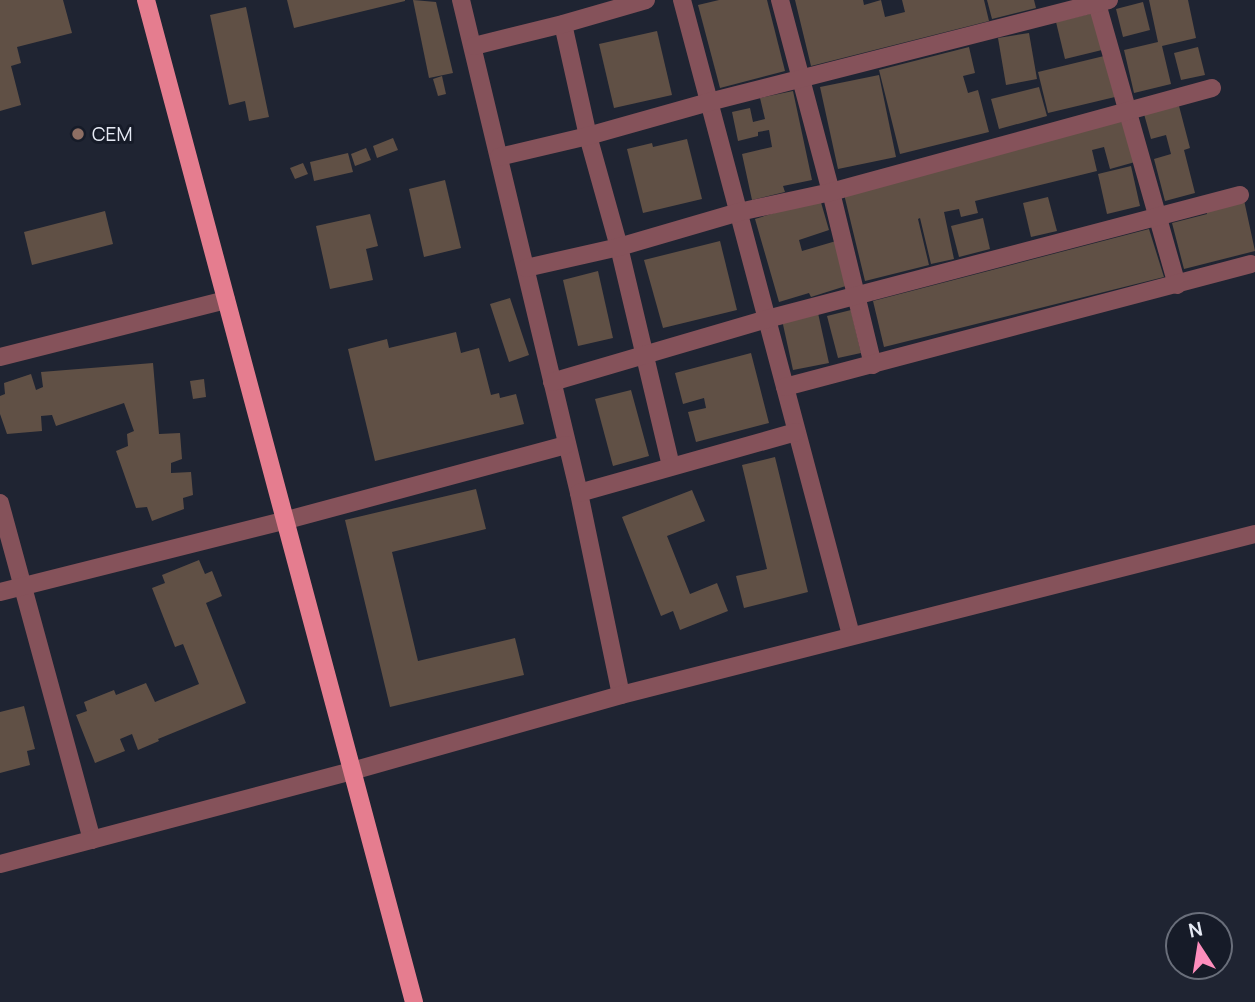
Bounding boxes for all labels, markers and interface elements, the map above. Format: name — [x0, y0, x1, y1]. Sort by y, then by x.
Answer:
place label: CEM — [92, 121, 132, 147]
marker: CEM — [70, 126, 86, 142]
north arrow — [1164, 911, 1234, 981]
text: N — [1186, 915, 1205, 944]

